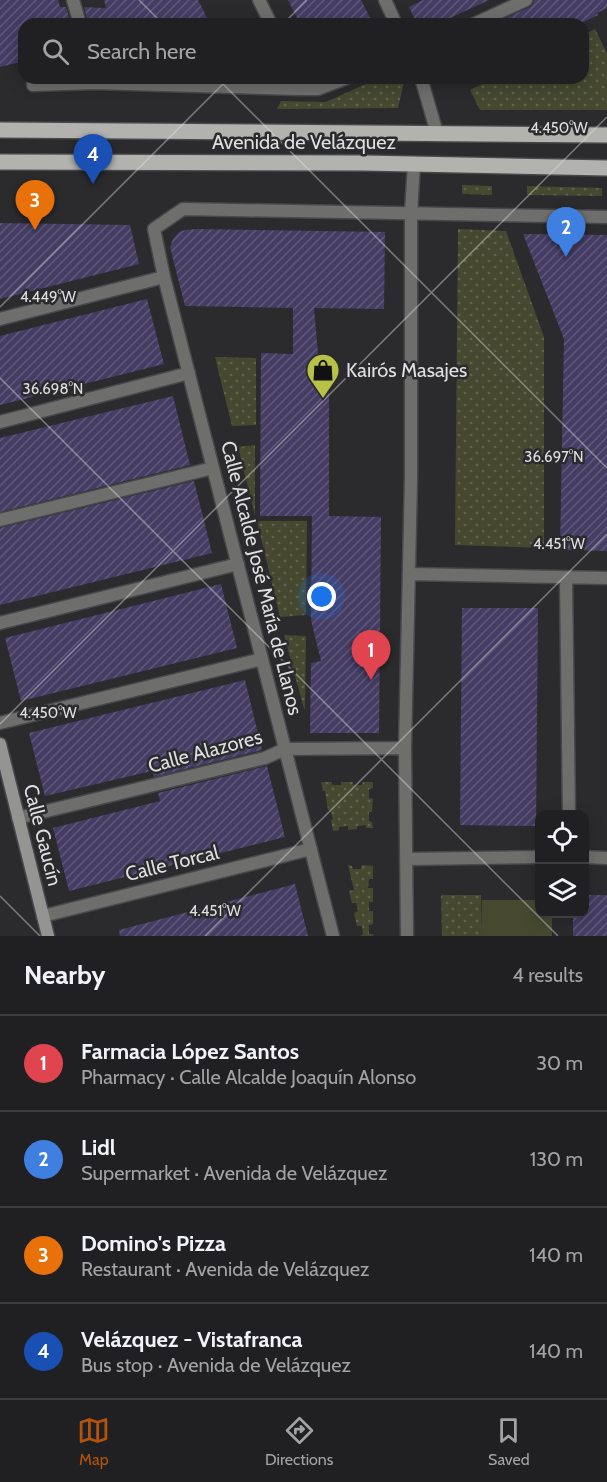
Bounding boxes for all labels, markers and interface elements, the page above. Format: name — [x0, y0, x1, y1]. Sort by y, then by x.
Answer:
search box — [18, 18, 589, 84]
icon: search — [39, 35, 72, 68]
text: Search here — [87, 38, 196, 65]
text: 4.450°W — [530, 119, 588, 137]
street label: Avenida de Velázquez — [212, 130, 396, 154]
pin: 4 — [74, 134, 112, 184]
pin: 3 — [15, 180, 54, 230]
pin: 2 — [546, 208, 586, 257]
text: 4.449°W — [20, 288, 77, 306]
shop icon: Kairós Masajes — [305, 352, 341, 399]
place label: Kairós Masajes — [346, 358, 467, 382]
text: 36.698°N — [23, 380, 83, 398]
street label: Calle Alcalde José María de Llanos — [216, 438, 308, 718]
text: 36.697°N — [524, 448, 584, 466]
text: 4.451°W — [533, 535, 586, 553]
your location — [307, 582, 336, 611]
pin: 1 — [352, 630, 391, 680]
text: 4.450°W — [19, 704, 77, 722]
street label: Calle Alazores — [145, 724, 265, 778]
street label: Calle Gaucín — [19, 782, 67, 888]
map controls — [535, 810, 589, 918]
button: locate — [535, 810, 589, 864]
street label: Calle Torcal — [123, 840, 222, 886]
button: layers — [535, 864, 589, 918]
text: 4.451°W — [189, 902, 242, 920]
text: Nearby — [24, 959, 105, 991]
text: 4 results — [512, 963, 583, 987]
text: Farmacia López Santos — [81, 1038, 299, 1065]
text: 1 — [40, 1051, 47, 1075]
text: 30 m — [536, 1051, 583, 1075]
text: Pharmacy · Calle Alcalde Joaquín Alonso — [81, 1065, 416, 1089]
text: Lidl — [81, 1134, 116, 1161]
text: 2 — [38, 1147, 49, 1171]
text: 130 m — [530, 1147, 583, 1171]
text: Supermarket · Avenida de Velázquez — [81, 1161, 387, 1185]
text: Domino's Pizza — [81, 1230, 226, 1257]
text: 3 — [38, 1243, 49, 1267]
text: 140 m — [529, 1243, 583, 1267]
text: Restaurant · Avenida de Velázquez — [81, 1257, 369, 1281]
text: Velázquez - Vistafranca — [81, 1326, 303, 1353]
text: 4 — [37, 1339, 50, 1363]
text: 140 m — [529, 1339, 583, 1363]
text: Bus stop · Avenida de Velázquez — [81, 1353, 351, 1377]
tab: Map — [77, 1414, 110, 1469]
tab: Directions — [265, 1414, 333, 1469]
tab: Saved — [488, 1414, 530, 1469]

